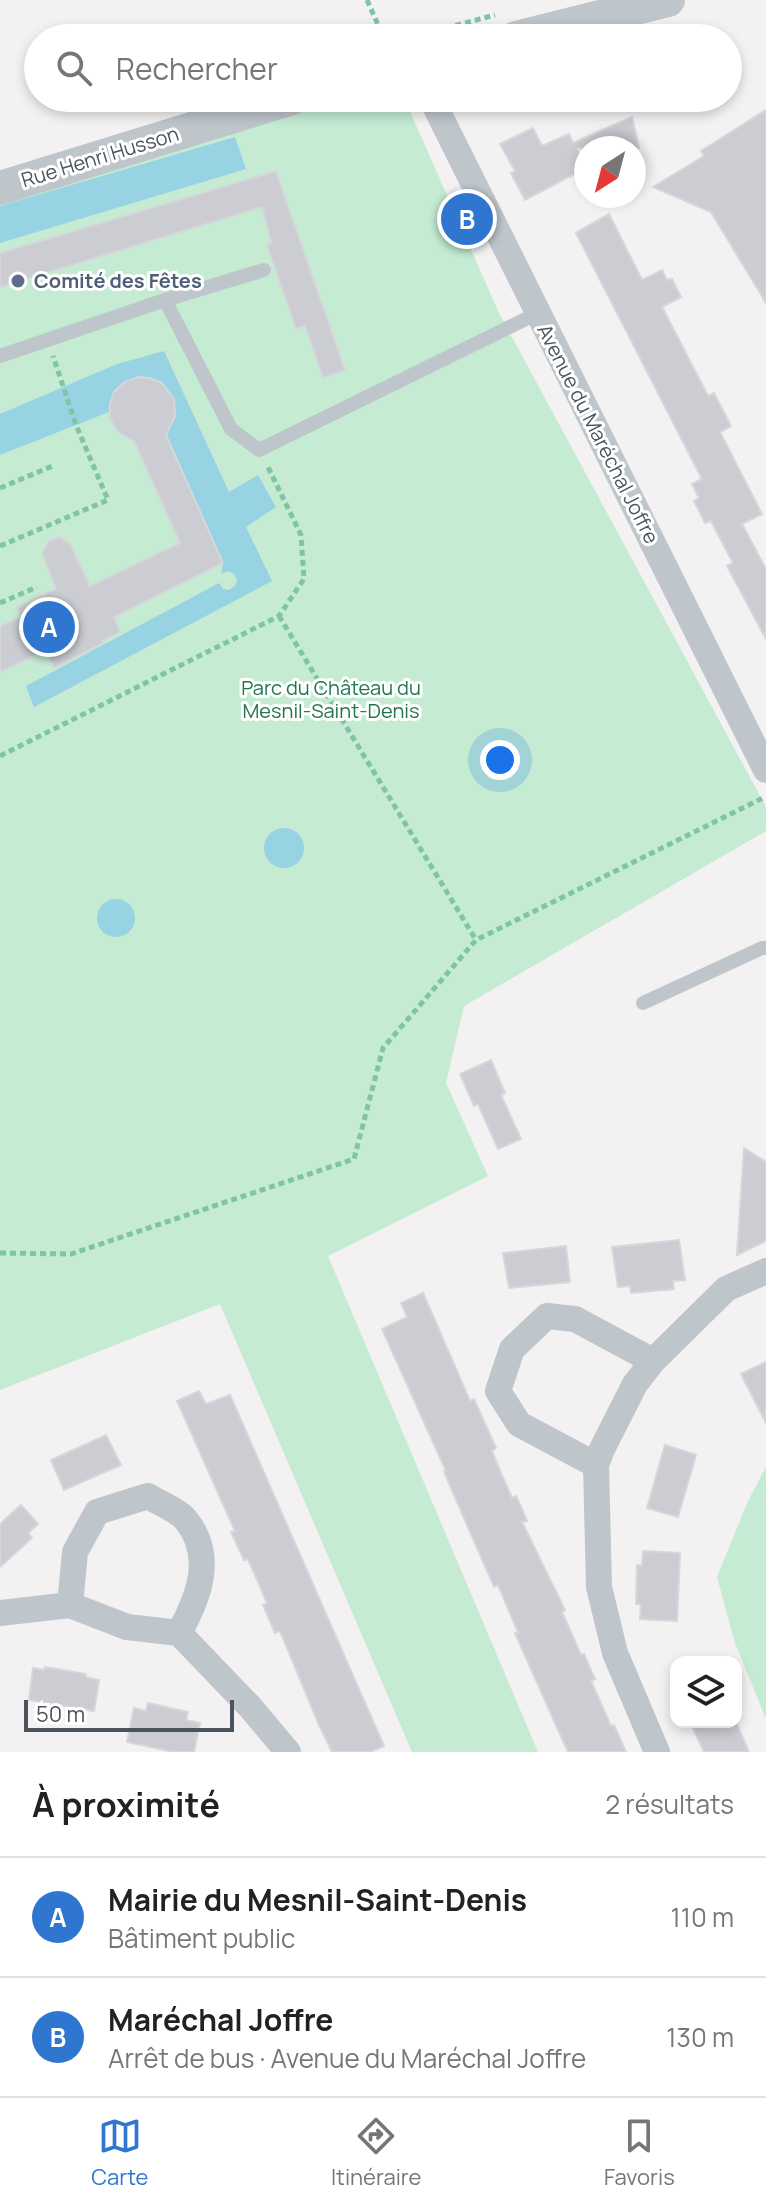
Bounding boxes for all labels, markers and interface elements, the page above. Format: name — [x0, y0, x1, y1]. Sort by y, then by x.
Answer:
search box — [24, 24, 742, 112]
icon: search — [52, 46, 96, 90]
text: Rechercher — [116, 48, 278, 89]
street label: Rue Henri Husson — [18, 120, 182, 193]
north arrow — [574, 136, 646, 208]
pin: B — [441, 189, 493, 249]
place label: Comité des Fêtes — [34, 267, 202, 294]
marker: Comité des Fêtes — [9, 272, 27, 290]
street label: Avenue du Maréchal Joffre — [531, 319, 666, 548]
pin: A — [23, 597, 75, 657]
park label: Parc du Château du Mesnil-Saint-Denis — [241, 674, 421, 724]
your location — [480, 740, 520, 780]
map controls — [670, 1656, 742, 1728]
button: layers — [670, 1656, 742, 1728]
scale bar — [24, 1696, 234, 1732]
text: 50 m — [36, 1699, 85, 1729]
text: À proximité — [32, 1781, 220, 1827]
text: 2 résultats — [605, 1786, 734, 1822]
text: Mairie du Mesnil-Saint-Denis — [108, 1879, 527, 1920]
text: A — [49, 1899, 67, 1935]
text: 110 m — [671, 1899, 734, 1935]
text: Bâtiment public — [108, 1920, 295, 1956]
text: Maréchal Joffre — [108, 1999, 333, 2040]
text: B — [50, 2019, 66, 2055]
text: 130 m — [666, 2019, 734, 2055]
text: Arrêt de bus · Avenue du Maréchal Joffre — [108, 2040, 586, 2076]
tab: Carte — [91, 2114, 148, 2192]
tab: Itinéraire — [331, 2114, 421, 2192]
tab: Favoris — [604, 2114, 675, 2192]

